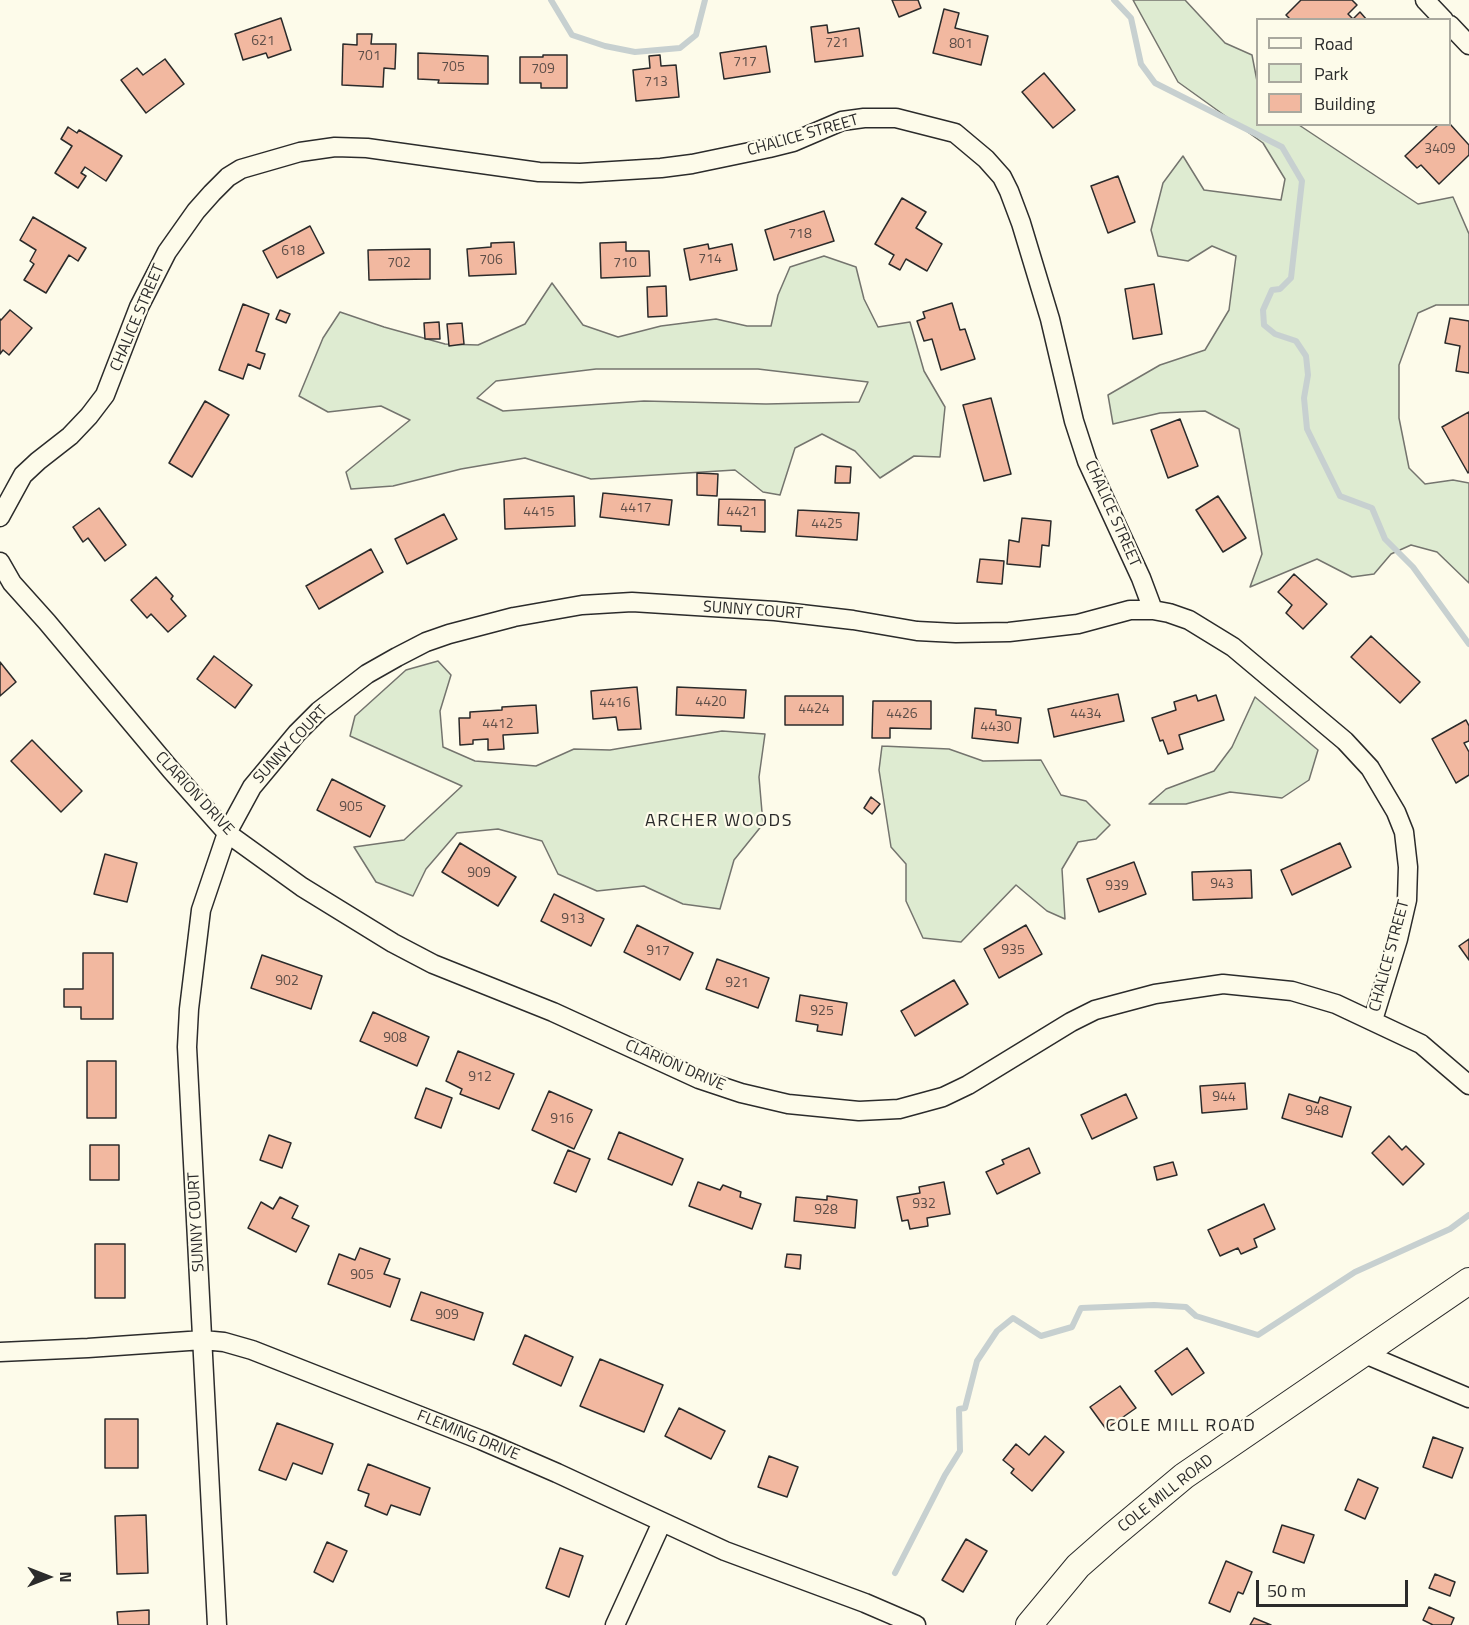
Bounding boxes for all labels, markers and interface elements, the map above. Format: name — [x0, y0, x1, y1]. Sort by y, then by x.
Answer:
legend — [1256, 18, 1451, 126]
text: Road — [1314, 30, 1353, 57]
house number: 621 — [251, 34, 275, 50]
house number: 721 — [825, 36, 849, 52]
house number: 801 — [949, 37, 973, 53]
house number: 701 — [357, 49, 381, 65]
house number: 717 — [733, 55, 757, 71]
house number: 705 — [441, 60, 465, 76]
text: Park — [1314, 60, 1348, 87]
house number: 709 — [531, 62, 555, 78]
house number: 713 — [644, 75, 668, 91]
text: Building — [1314, 90, 1375, 117]
street label: CHALICE STREET — [745, 111, 861, 161]
house number: 3409 — [1424, 142, 1456, 158]
house number: 718 — [788, 227, 812, 243]
house number: 618 — [281, 244, 305, 260]
house number: 714 — [698, 252, 722, 268]
house number: 706 — [479, 253, 503, 269]
house number: 702 — [387, 256, 411, 272]
house number: 710 — [613, 256, 637, 272]
street label: CHALICE STREET — [107, 261, 169, 375]
street label: CHALICE STREET — [1080, 458, 1144, 570]
house number: 4417 — [620, 501, 652, 517]
house number: 4415 — [523, 505, 555, 521]
house number: 4421 — [726, 505, 758, 521]
house number: 4425 — [811, 517, 843, 533]
street label: SUNNY COURT — [702, 598, 804, 624]
house number: 4420 — [695, 695, 727, 711]
house number: 4416 — [599, 696, 631, 712]
street label: SUNNY COURT — [250, 702, 332, 788]
house number: 4424 — [798, 702, 830, 718]
house number: 4426 — [886, 707, 918, 723]
house number: 4434 — [1070, 707, 1102, 723]
house number: 4412 — [482, 717, 514, 733]
house number: 4430 — [980, 720, 1012, 736]
street label: CLARION DRIVE — [151, 748, 237, 840]
house number: 905 — [339, 800, 363, 816]
district label: ARCHER WOODS — [645, 811, 793, 833]
house number: 909 — [467, 866, 491, 882]
house number: 943 — [1210, 877, 1234, 893]
house number: 939 — [1105, 879, 1129, 895]
street label: CHALICE STREET — [1366, 898, 1414, 1014]
house number: 913 — [561, 912, 585, 928]
house number: 935 — [1001, 943, 1025, 959]
house number: 917 — [646, 944, 670, 960]
house number: 902 — [275, 974, 299, 990]
house number: 921 — [725, 976, 749, 992]
house number: 925 — [810, 1004, 834, 1020]
house number: 908 — [383, 1031, 407, 1047]
street label: CLARION DRIVE — [622, 1036, 728, 1096]
house number: 912 — [468, 1070, 492, 1086]
house number: 944 — [1212, 1090, 1236, 1106]
house number: 948 — [1305, 1104, 1329, 1120]
house number: 916 — [550, 1112, 574, 1128]
street label: SUNNY COURT — [185, 1171, 209, 1273]
house number: 932 — [912, 1197, 936, 1213]
house number: 928 — [814, 1203, 838, 1219]
house number: 905 — [350, 1268, 374, 1284]
house number: 909 — [435, 1308, 459, 1324]
street label: FLEMING DRIVE — [414, 1407, 522, 1465]
district label: COLE MILL ROAD — [1106, 1416, 1256, 1438]
street label: COLE MILL ROAD — [1115, 1451, 1217, 1537]
north arrow — [18, 1547, 78, 1607]
scale bar — [1259, 1568, 1410, 1606]
text: N — [54, 1571, 78, 1583]
text: 50 m — [1267, 1577, 1306, 1604]

